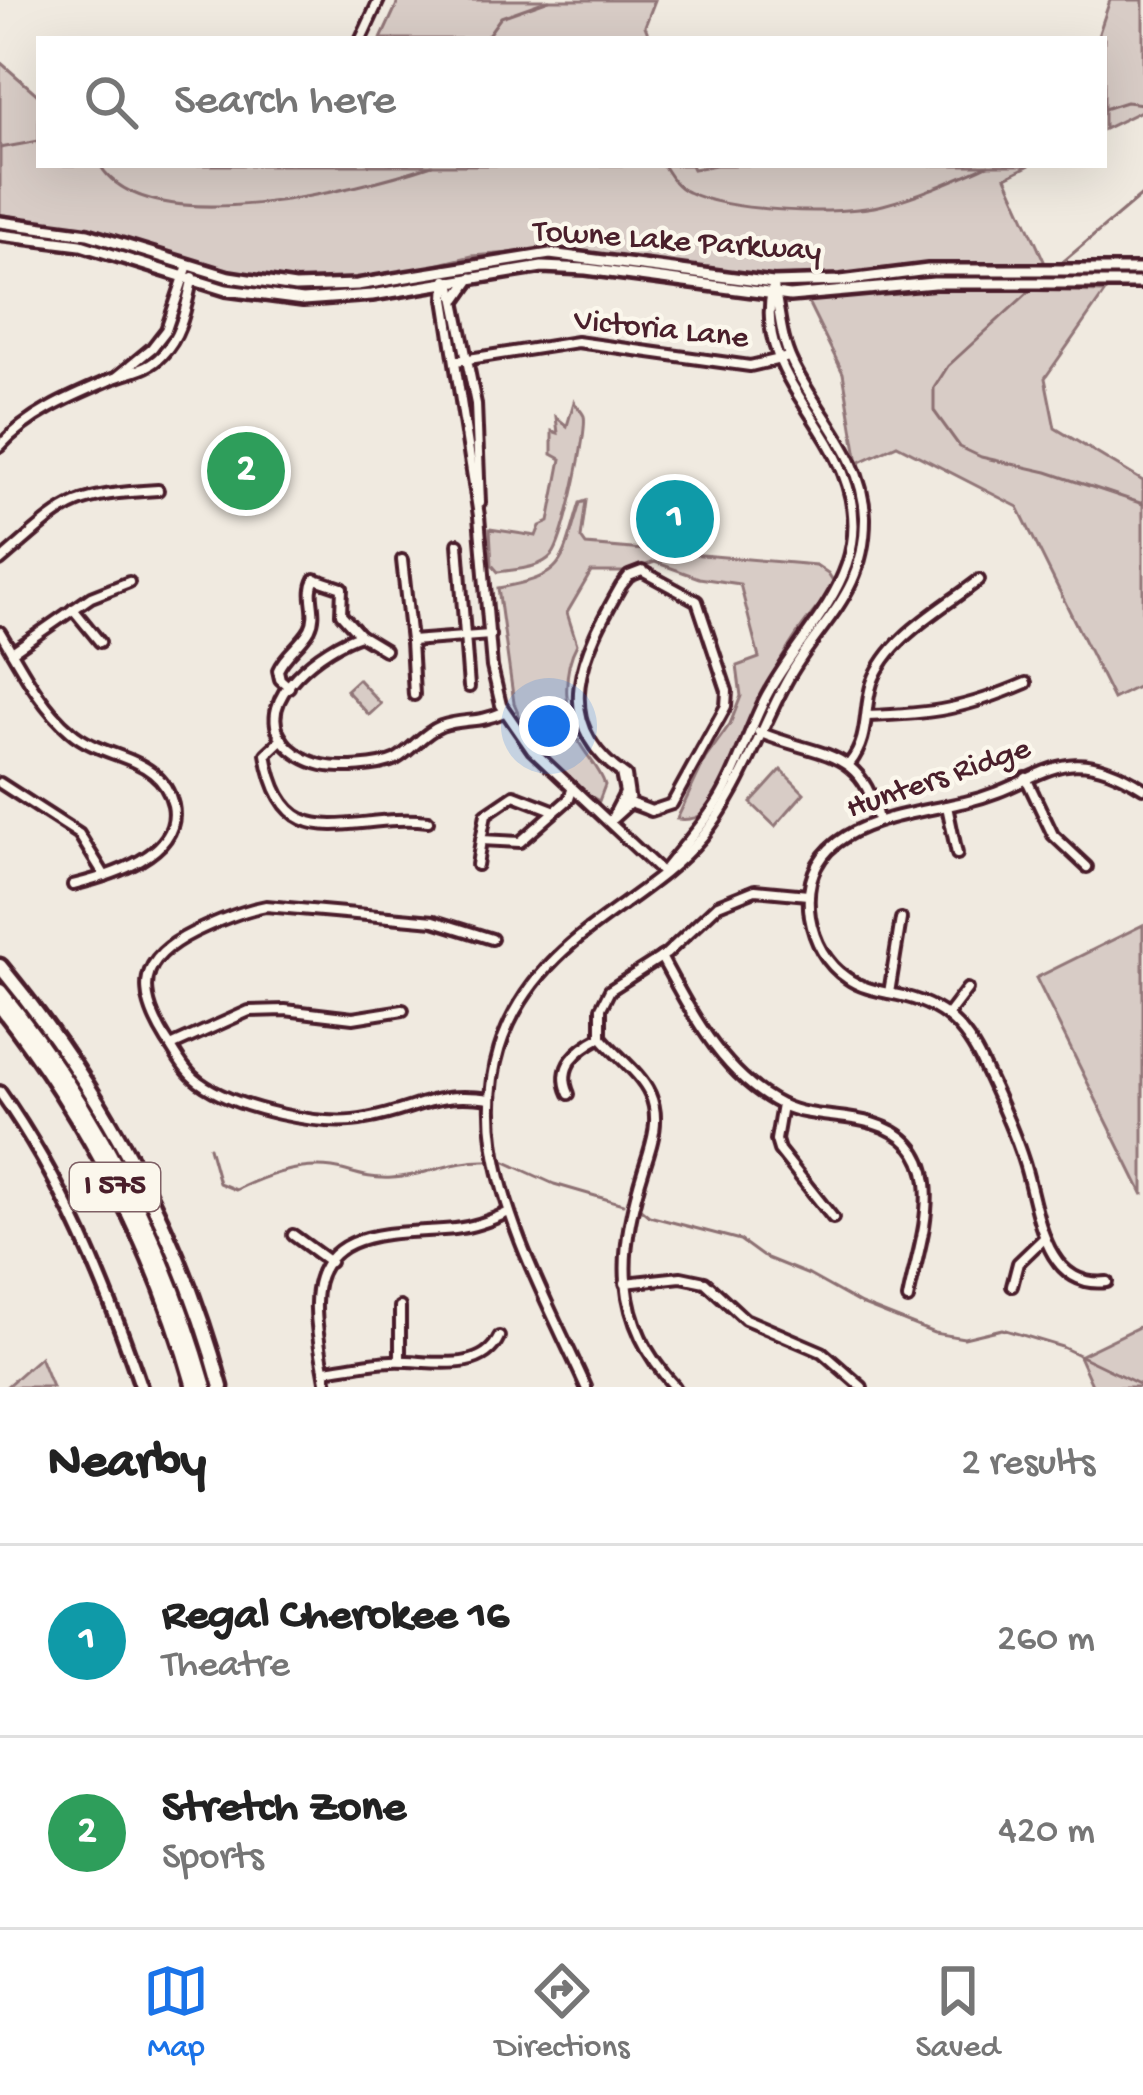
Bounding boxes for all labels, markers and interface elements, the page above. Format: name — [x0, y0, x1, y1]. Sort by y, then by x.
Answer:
search box — [36, 36, 1107, 168]
icon: search — [78, 69, 144, 135]
text: Search here — [174, 76, 396, 129]
street label: Towne Lake Parkway — [530, 214, 822, 272]
street label: Victoria Lane — [571, 303, 751, 359]
pin: 2 — [207, 426, 285, 516]
pin: 1 — [636, 474, 714, 564]
your location — [519, 696, 579, 756]
street label: Hunters Ridge — [842, 731, 1037, 829]
road number: I 575 — [70, 1163, 160, 1211]
text: Nearby — [48, 1435, 206, 1495]
text: 2 results — [961, 1442, 1095, 1488]
text: Regal Cherokee 16 — [162, 1591, 509, 1644]
text: 1 — [79, 1618, 95, 1664]
text: 260 m — [997, 1618, 1095, 1664]
text: Theatre — [162, 1644, 290, 1690]
text: Stretch Zone — [162, 1783, 406, 1836]
text: 2 — [77, 1810, 97, 1856]
text: 420 m — [998, 1810, 1095, 1856]
text: Sports — [162, 1836, 264, 1882]
tab: Map — [143, 1958, 209, 2068]
tab: Directions — [495, 1958, 629, 2068]
tab: Saved — [915, 1958, 1000, 2068]

